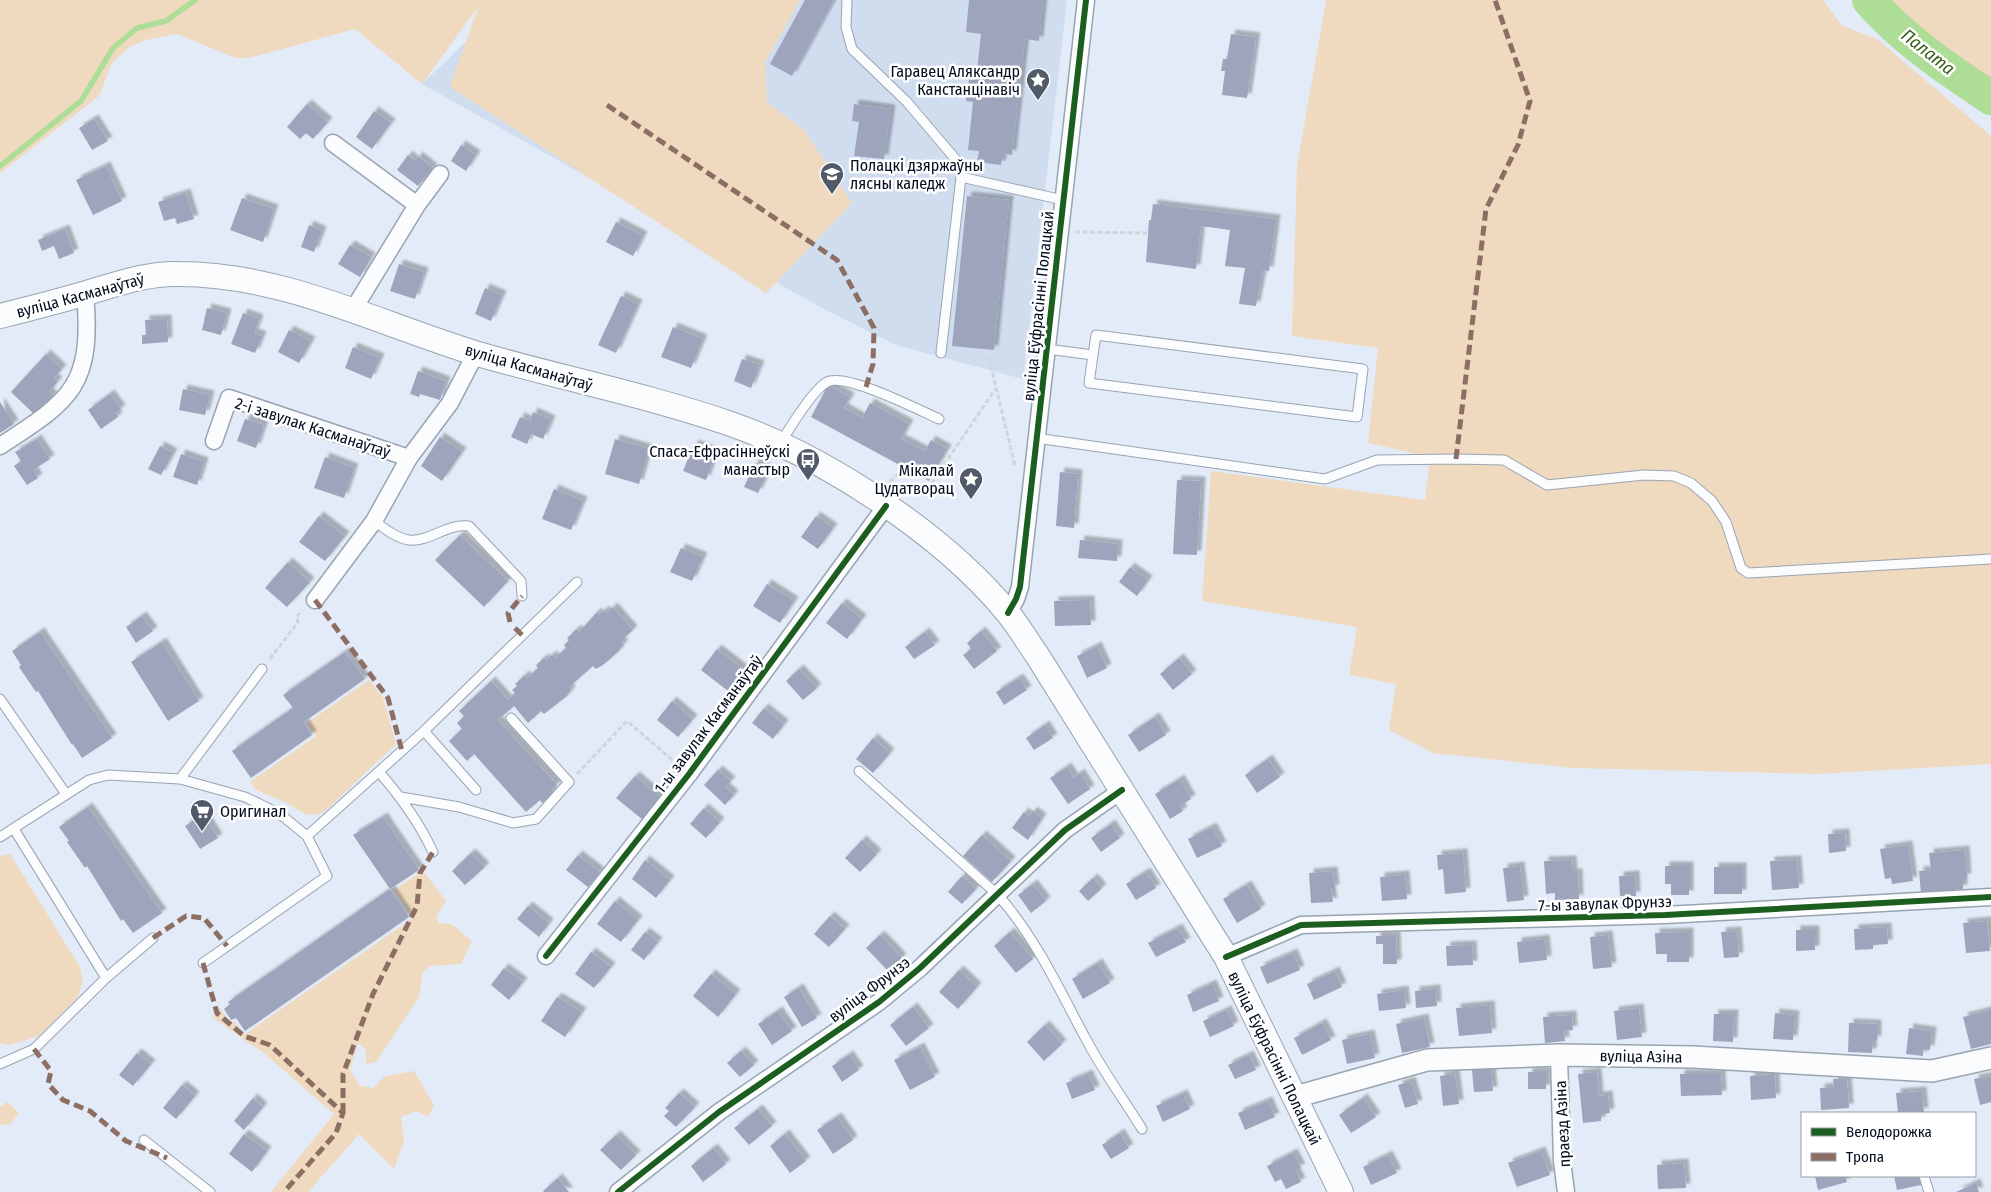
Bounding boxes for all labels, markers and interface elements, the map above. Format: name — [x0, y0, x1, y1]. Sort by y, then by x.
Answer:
water label: Палата — [1897, 24, 1959, 80]
place label: Гаравец Аляксандр Канстанцінавіч — [891, 62, 1020, 99]
place icon: Гаравец Аляксандр Канстанцінавіч — [1025, 67, 1051, 101]
place label: Полацкі дзяржаўны лясны каледж — [850, 156, 983, 193]
school or university icon: Полацкі дзяржаўны лясны каледж — [819, 161, 845, 195]
street label: вуліца Еўфрасінні Полацкай — [1019, 210, 1058, 402]
street label: вуліца Касманаўтаў — [14, 269, 147, 322]
street label: вуліца Касманаўтаў — [463, 340, 596, 395]
street label: 2-і завулак Касманаўтаў — [233, 393, 394, 462]
place label: Спаса-Ефрасіннеўскі манастыр — [649, 442, 790, 479]
bus stop icon: Спаса-Ефрасіннеўскі манастыр — [795, 447, 821, 481]
place label: Мікалай Цудатворац — [874, 461, 955, 498]
place icon: Мікалай Цудатворац — [958, 466, 984, 500]
street label: 1-ы завулак Касманаўтаў — [650, 651, 767, 797]
supermarket icon: Оригинал — [189, 798, 215, 832]
place label: Оригинал — [220, 802, 287, 821]
street label: 7-ы завулак Фрунзэ — [1538, 892, 1672, 915]
street label: вуліца Фрунзэ — [825, 953, 914, 1026]
street label: вуліца Еўфрасінні Полацкай — [1224, 968, 1325, 1148]
street label: вуліца Азіна — [1599, 1046, 1683, 1067]
street label: праезд Азіна — [1551, 1080, 1574, 1168]
legend — [1801, 1112, 1976, 1177]
text: Велодорожка — [1846, 1123, 1932, 1141]
text: Тропа — [1846, 1148, 1884, 1166]

